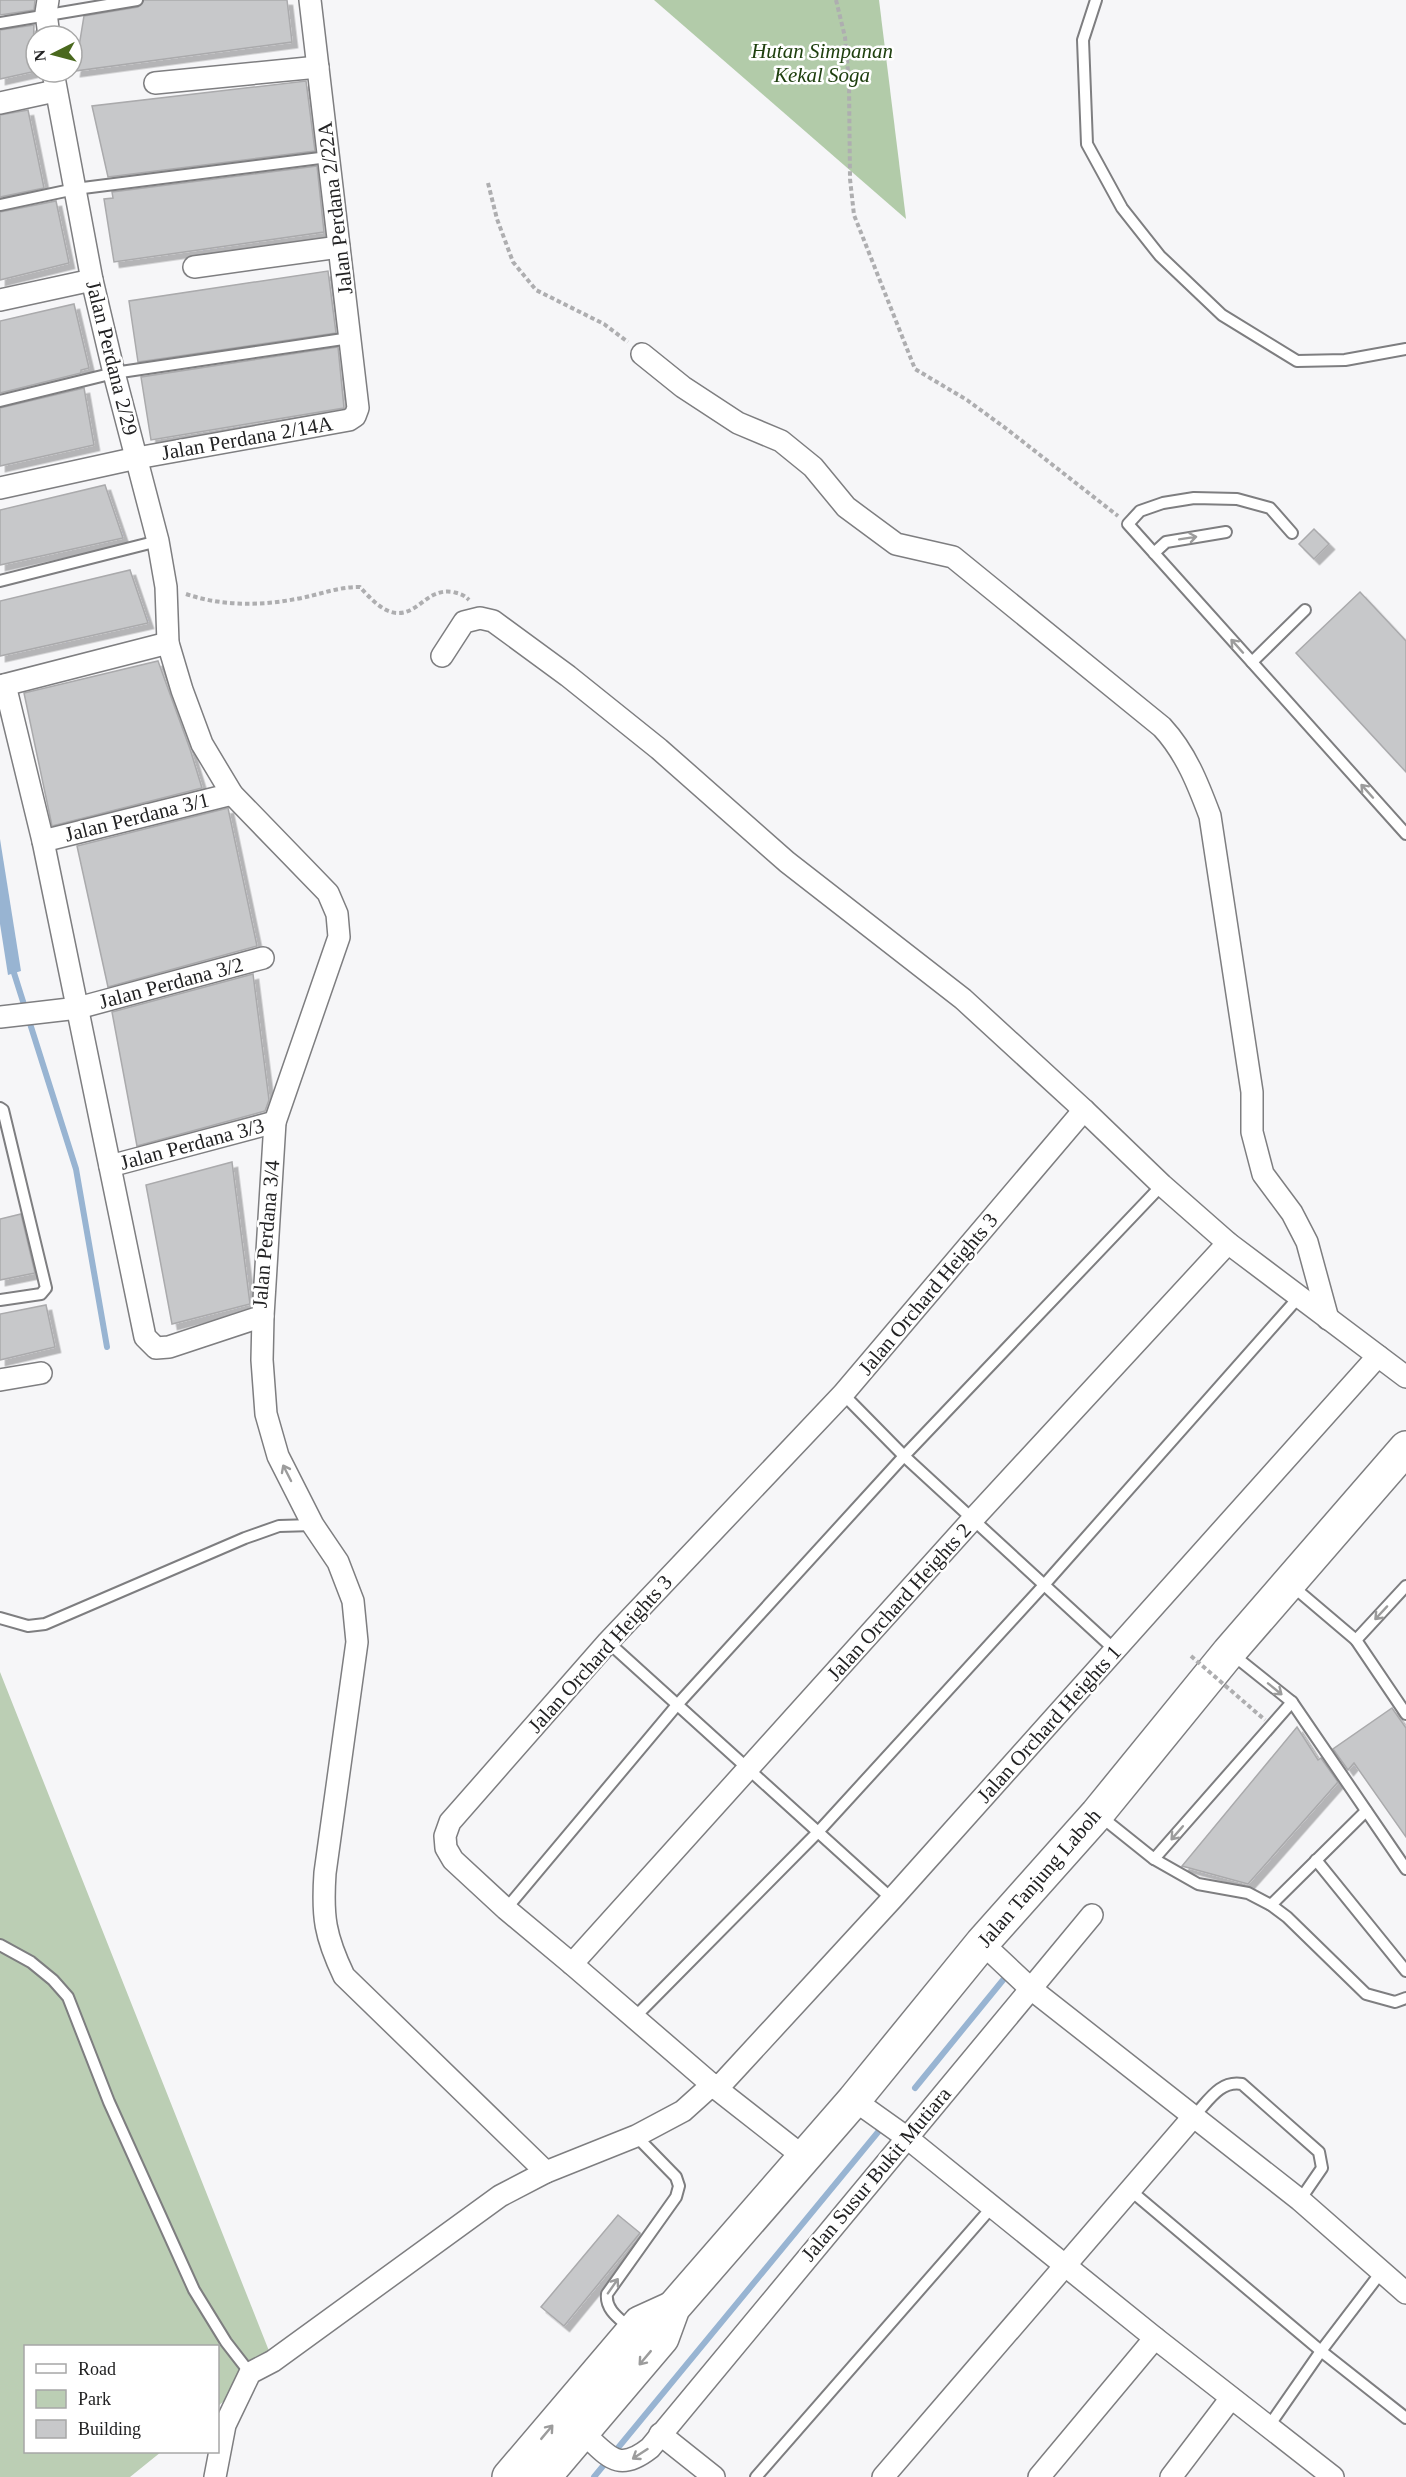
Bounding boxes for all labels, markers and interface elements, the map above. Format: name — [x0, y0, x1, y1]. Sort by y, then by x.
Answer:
north arrow — [24, 24, 84, 84]
park label: Hutan Simpanan Kekal Soga — [750, 39, 893, 87]
text: N — [30, 48, 49, 62]
street label: Jalan Perdana 2/22A — [312, 119, 358, 296]
street label: Jalan Perdana 2/29 — [81, 278, 143, 438]
street label: Jalan Perdana 2/14A — [159, 411, 335, 465]
one-way arrow — [1177, 532, 1197, 543]
one-way arrow — [1230, 638, 1244, 653]
one-way arrow — [1360, 784, 1374, 799]
street label: Jalan Perdana 3/1 — [62, 787, 212, 847]
street label: Jalan Perdana 3/2 — [96, 952, 246, 1014]
street label: Jalan Perdana 3/3 — [117, 1113, 267, 1175]
street label: Jalan Perdana 3/4 — [248, 1159, 284, 1309]
street label: Jalan Orchard Heights 3 — [853, 1208, 1003, 1380]
one-way arrow — [281, 1464, 292, 1482]
street label: Jalan Orchard Heights 2 — [822, 1518, 976, 1686]
street label: Jalan Orchard Heights 3 — [523, 1570, 677, 1738]
one-way arrow — [1374, 1605, 1388, 1620]
street label: Jalan Orchard Heights 1 — [972, 1640, 1126, 1808]
one-way arrow — [1267, 1682, 1283, 1695]
street label: Jalan Tanjung Laboh — [972, 1804, 1106, 1952]
one-way arrow — [1171, 1825, 1184, 1841]
street label: Jalan Susur Bukit Mutiara — [796, 2082, 956, 2266]
one-way arrow — [607, 2278, 619, 2295]
legend — [24, 2345, 219, 2453]
one-way arrow — [638, 2350, 652, 2365]
text: Road — [78, 2359, 116, 2379]
text: Park — [78, 2389, 111, 2409]
text: Building — [78, 2419, 141, 2439]
one-way arrow — [540, 2425, 554, 2440]
one-way arrow — [633, 2448, 649, 2460]

